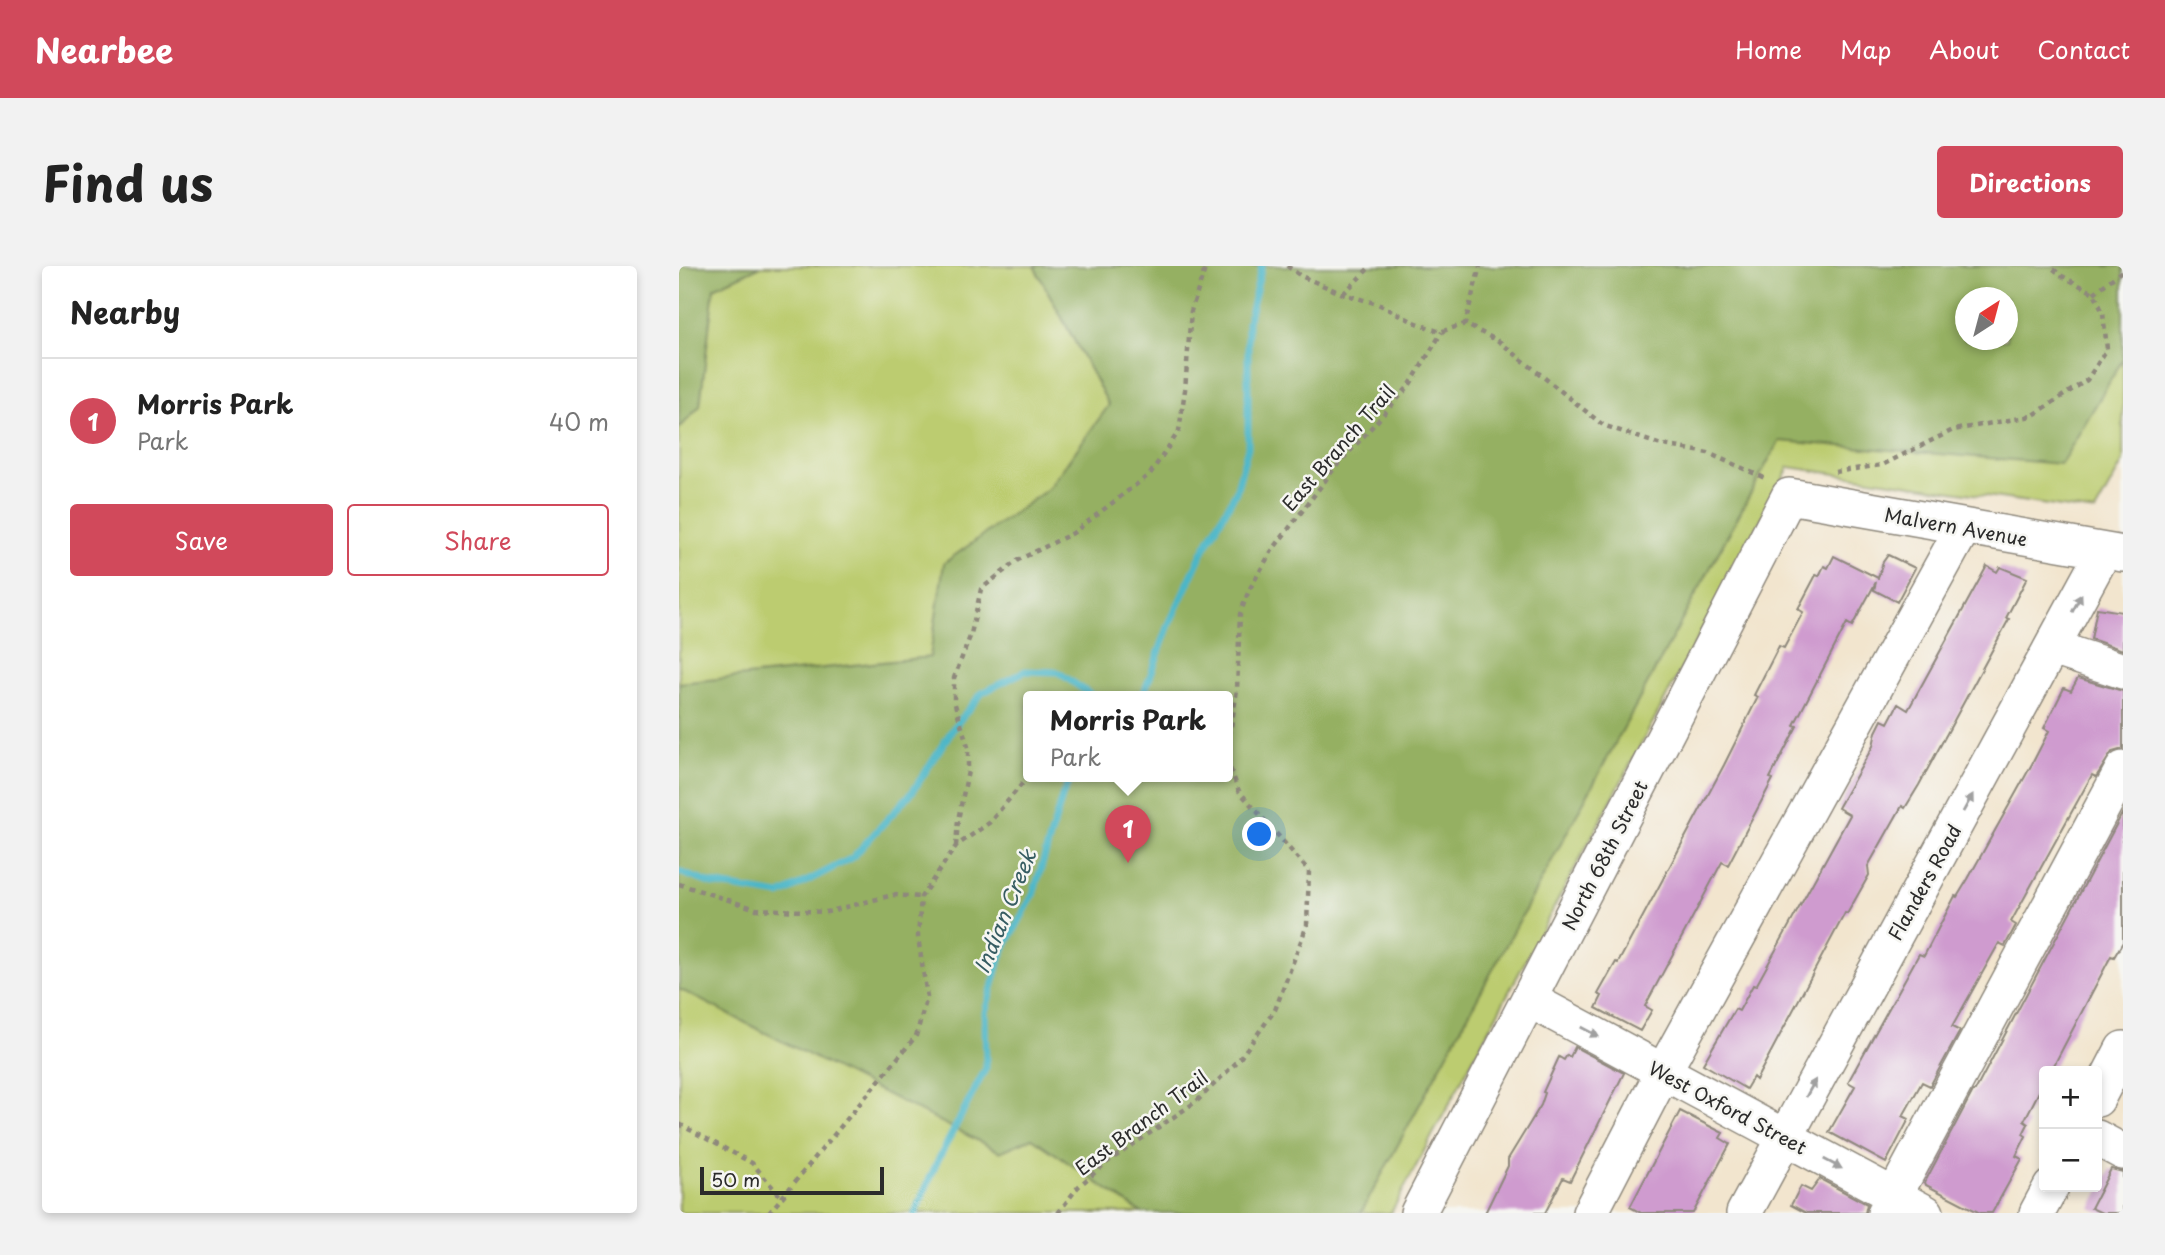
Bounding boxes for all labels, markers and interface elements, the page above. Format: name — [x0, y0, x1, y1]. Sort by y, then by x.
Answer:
text: Nearbee — [35, 24, 173, 74]
text: Home — [1735, 31, 1802, 67]
text: Map — [1840, 31, 1891, 67]
text: About — [1929, 31, 1999, 67]
text: Contact — [2037, 31, 2130, 67]
text: Find us — [42, 145, 213, 219]
button: Directions — [1937, 146, 2123, 218]
north arrow — [1955, 287, 2018, 350]
text: Nearby — [70, 289, 180, 334]
street label: East Branch Trail — [1275, 378, 1401, 516]
text: Morris Park — [137, 384, 294, 423]
text: 1 — [88, 404, 99, 439]
text: 40 m — [549, 404, 609, 439]
text: Park — [137, 423, 188, 458]
street label: Malvern Avenue — [1882, 500, 2030, 552]
button: Save — [70, 504, 333, 576]
button: Share — [347, 504, 609, 576]
one-way arrow — [2071, 593, 2082, 613]
popup — [1023, 691, 1233, 782]
text: Morris Park — [1050, 700, 1206, 739]
text: Park — [1050, 739, 1101, 774]
street label: North 68th Street — [1554, 775, 1654, 935]
one-way arrow — [1962, 793, 1974, 813]
pin: 1 — [1105, 805, 1151, 863]
your location — [1242, 817, 1276, 851]
street label: Flanders Road — [1881, 819, 1967, 945]
water label: Indian Creek — [965, 843, 1044, 978]
one-way arrow — [1580, 1027, 1600, 1038]
street label: West Oxford Street — [1644, 1053, 1812, 1161]
street label: East Branch Trail — [1069, 1063, 1213, 1181]
map controls — [2039, 1066, 2102, 1192]
button: + — [2039, 1066, 2102, 1129]
one-way arrow — [1805, 1078, 1817, 1098]
button: − — [2039, 1129, 2102, 1192]
one-way arrow — [1823, 1158, 1843, 1170]
scale bar — [700, 1164, 884, 1196]
text: 50 m — [711, 1165, 760, 1193]

